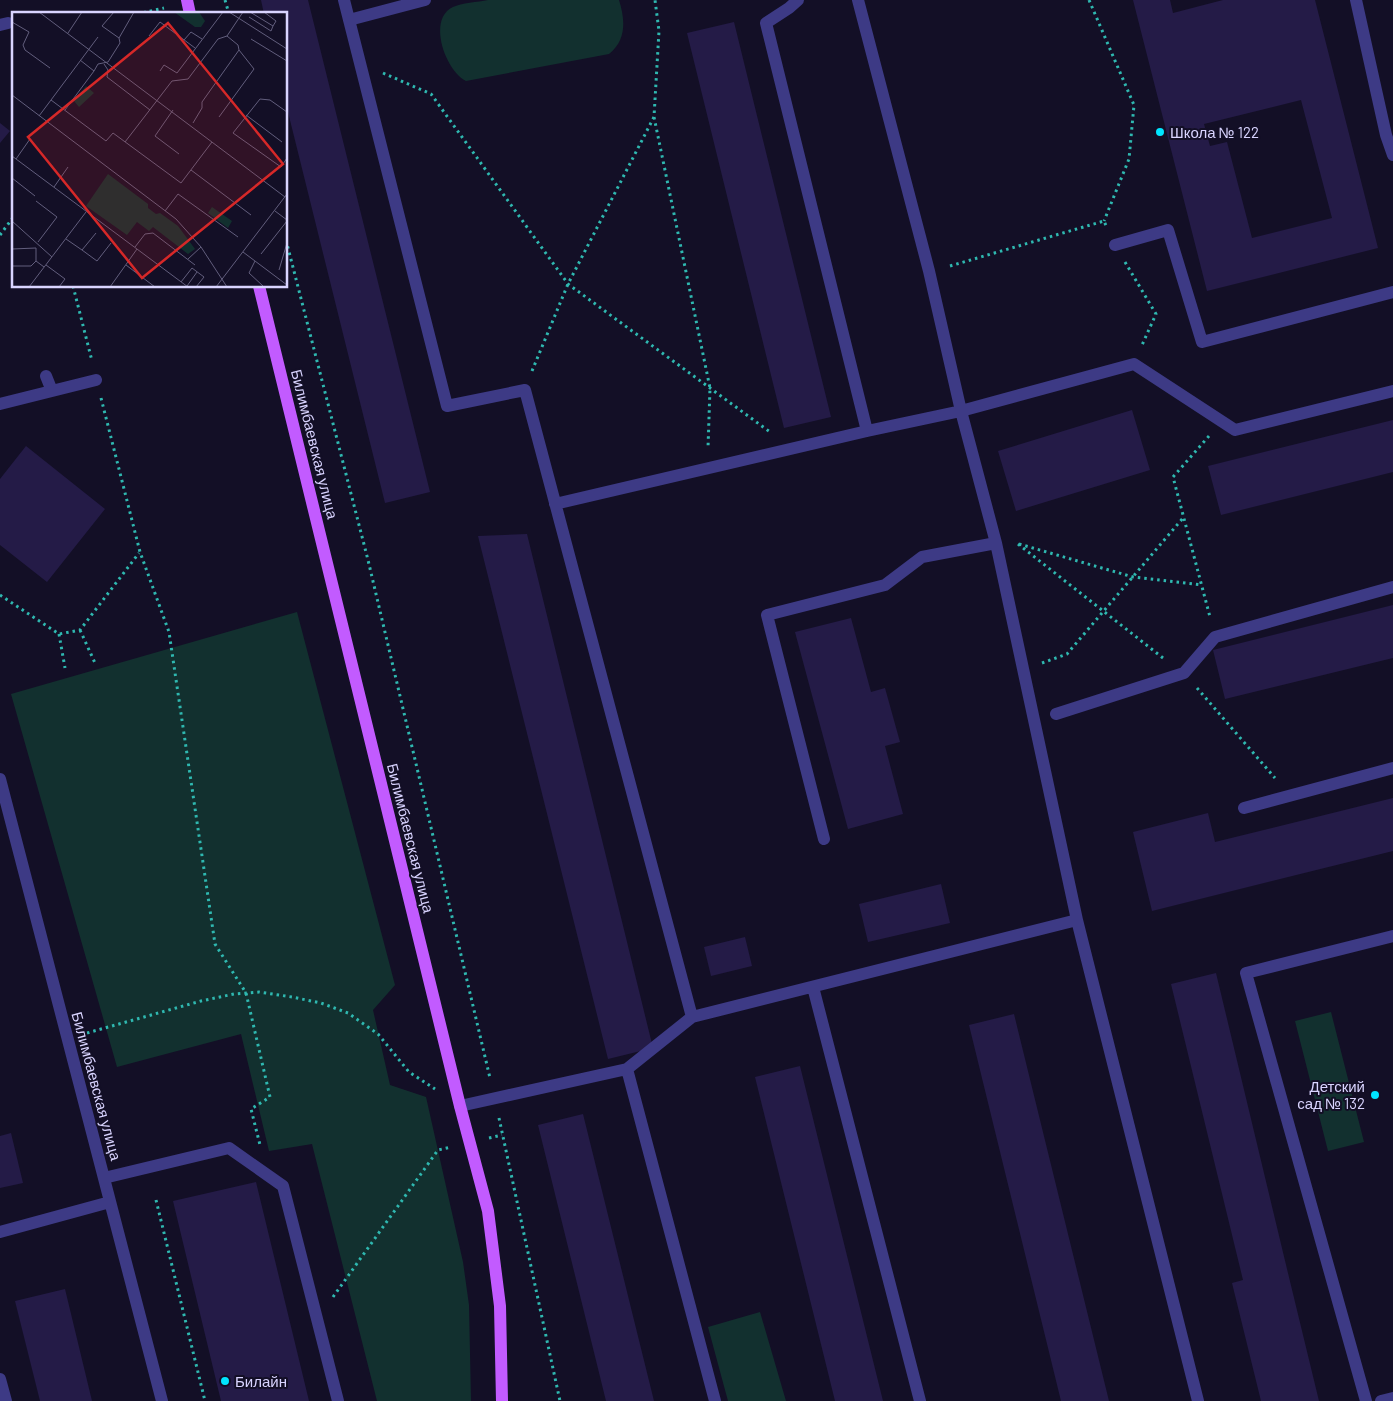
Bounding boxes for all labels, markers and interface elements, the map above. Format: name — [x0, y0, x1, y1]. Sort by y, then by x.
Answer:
inset map — [12, 12, 288, 288]
place label: Школа № 122 — [1170, 123, 1259, 141]
marker: Школа № 122 — [1154, 126, 1166, 138]
street label: Билимбаевская улица — [288, 367, 342, 521]
street label: Билимбаевская улица — [384, 761, 438, 915]
street label: Билимбаевская улица — [68, 1010, 126, 1163]
place label: Детский сад № 132 — [1297, 1077, 1365, 1112]
marker: Детский сад № 132 — [1369, 1089, 1381, 1101]
place label: Билайн — [235, 1372, 287, 1390]
marker: Билайн — [219, 1375, 231, 1387]

